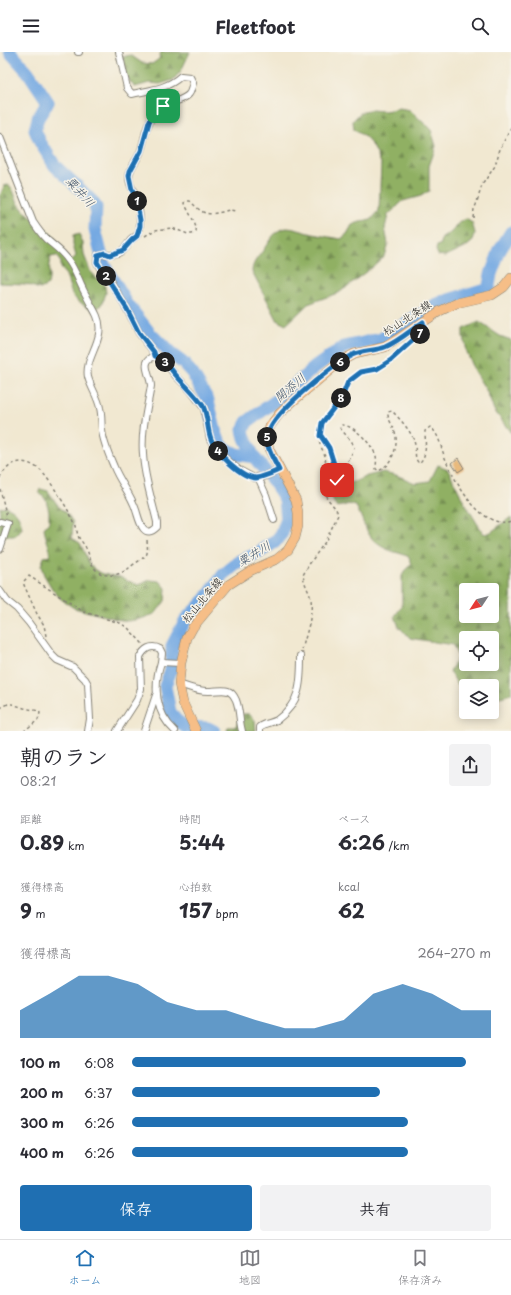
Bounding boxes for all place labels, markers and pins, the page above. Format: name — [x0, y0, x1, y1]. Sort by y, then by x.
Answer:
pin — [146, 89, 180, 123]
pin: 1 — [127, 191, 147, 211]
pin: 2 — [96, 266, 116, 286]
pin: 7 — [410, 324, 430, 344]
pin: 3 — [155, 352, 175, 372]
pin: 6 — [330, 352, 350, 372]
pin: 8 — [331, 388, 351, 408]
pin: 5 — [257, 427, 277, 447]
pin: 4 — [208, 441, 228, 461]
pin — [320, 463, 354, 497]

